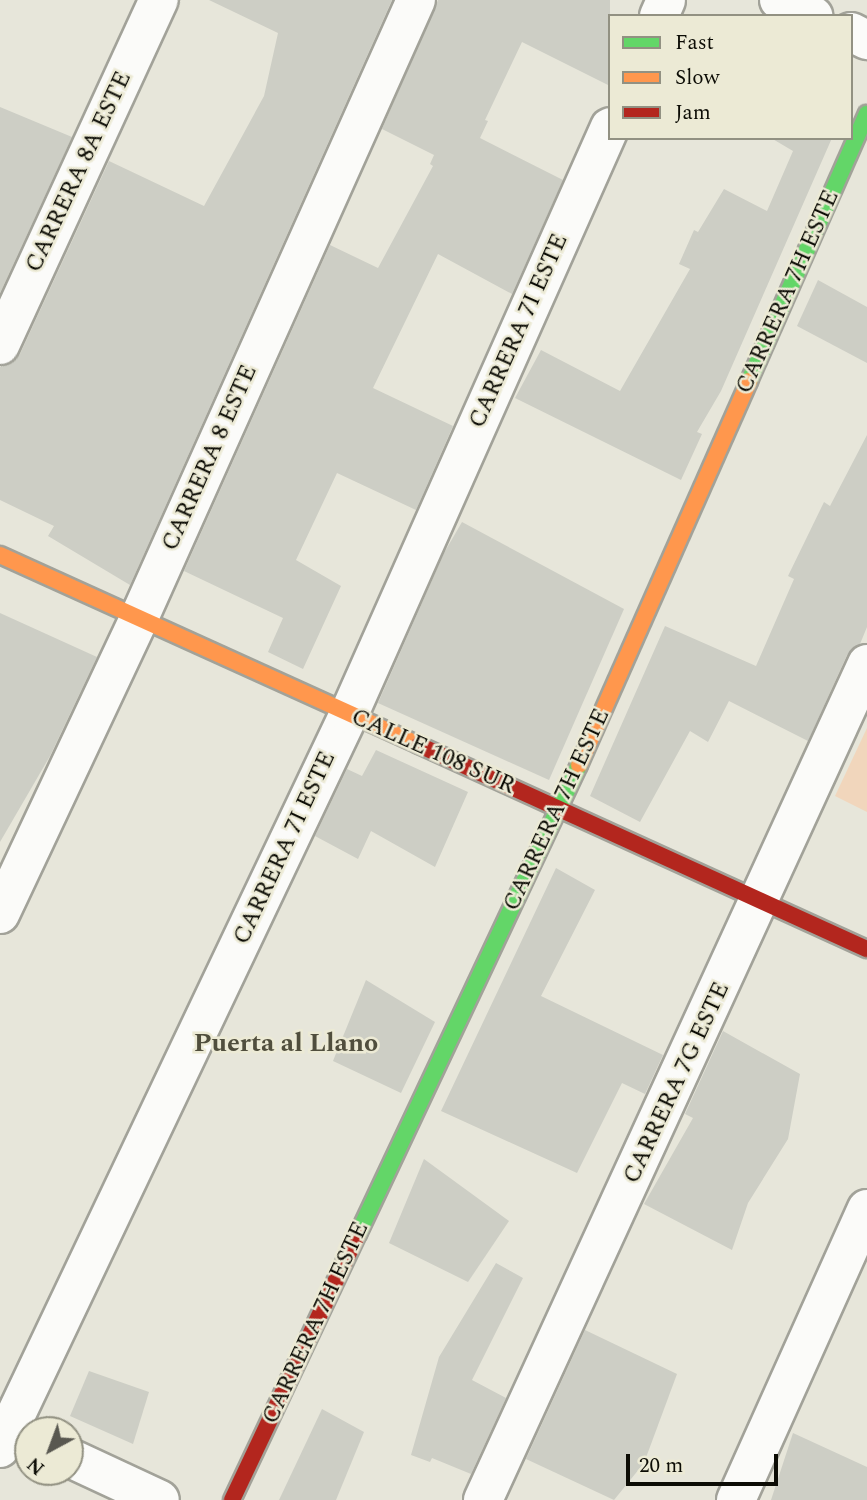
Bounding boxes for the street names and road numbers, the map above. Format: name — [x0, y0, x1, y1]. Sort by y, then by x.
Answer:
street label: CARRERA 8A ESTE — [20, 67, 138, 277]
street label: CARRERA 7H ESTE — [730, 186, 846, 398]
street label: CARRERA 7I ESTE — [463, 229, 575, 433]
street label: CARRERA 8 ESTE — [156, 361, 264, 555]
street label: CALLE 108 SUR — [347, 703, 519, 801]
street label: CARRERA 7H ESTE — [497, 704, 617, 916]
street label: CARRERA 7I ESTE — [228, 747, 342, 949]
street label: CARRERA 7G ESTE — [618, 978, 736, 1188]
street label: CARRERA 7H ESTE — [256, 1217, 376, 1429]

